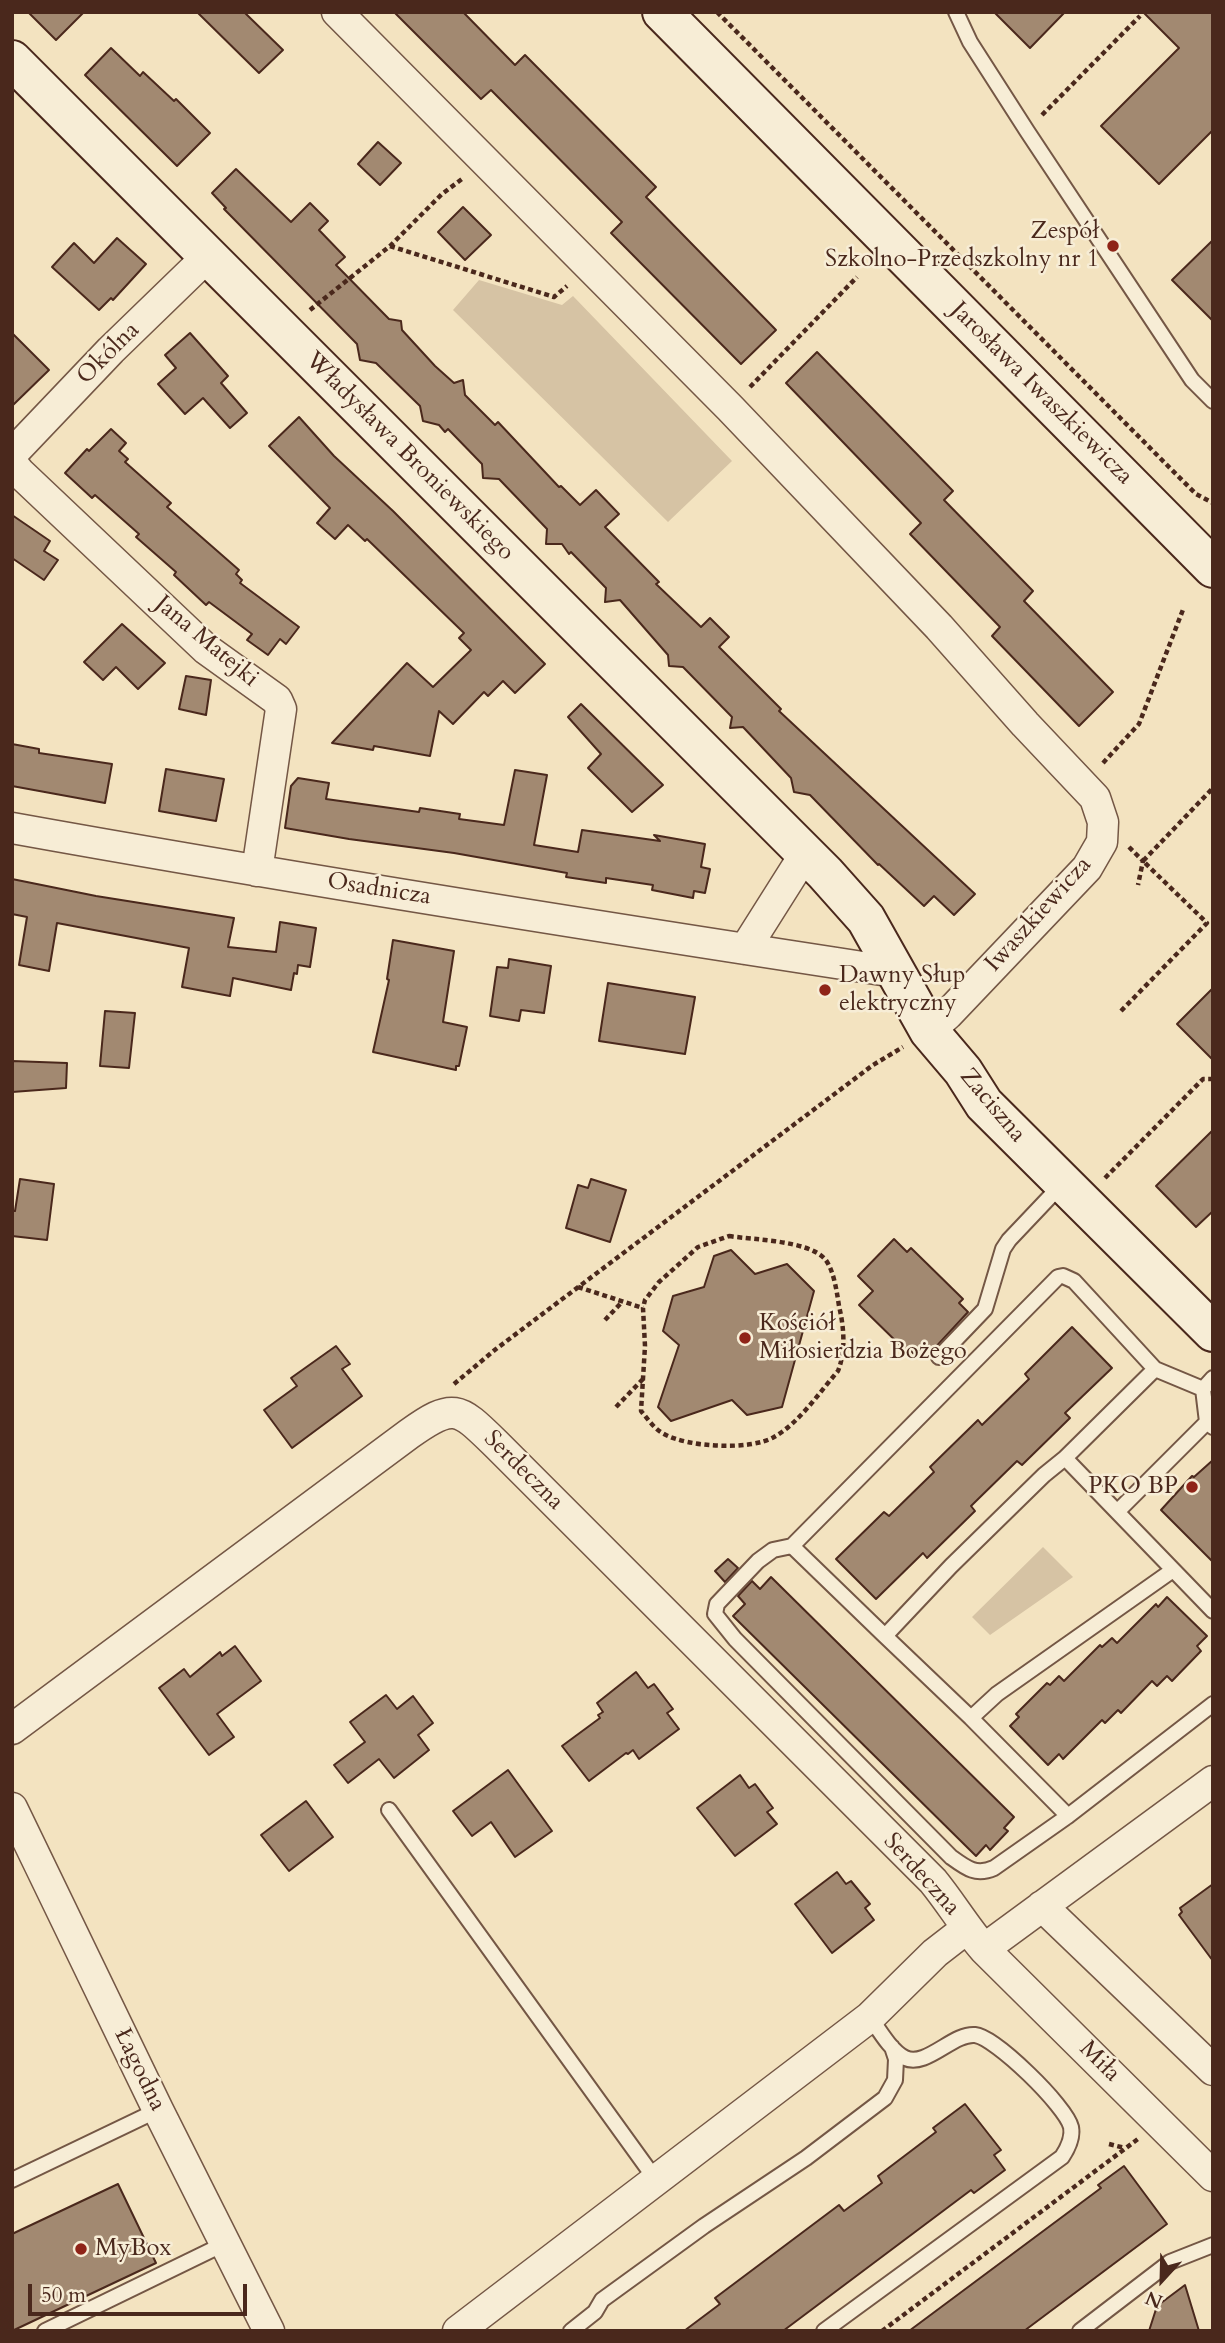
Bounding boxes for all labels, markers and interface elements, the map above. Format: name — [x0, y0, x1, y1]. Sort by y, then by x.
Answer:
place label: Zespół Szkolno-Przedszkolny nr 1 — [825, 218, 1099, 274]
marker: Zespół Szkolno-Przedszkolny nr 1 — [1105, 238, 1121, 254]
street label: Jarosława Iwaszkiewicza — [944, 297, 1138, 491]
street label: Okólna — [72, 317, 146, 391]
street label: Władysława Broniewskiego — [299, 347, 519, 567]
street label: Jana Matejki — [148, 590, 264, 694]
street label: Iwaszkiewicza — [980, 851, 1098, 979]
street label: Osadnicza — [325, 868, 433, 912]
place label: Dawny Słup elektryczny — [839, 962, 966, 1018]
marker: Dawny Słup elektryczny — [817, 982, 833, 998]
street label: Zaciszna — [953, 1063, 1031, 1149]
place label: Kościół Miłosierdzia Bożego — [759, 1310, 967, 1366]
marker: Kościół Miłosierdzia Bożego — [737, 1330, 753, 1346]
street label: Serdeczna — [477, 1425, 569, 1517]
place label: PKO BP — [1088, 1473, 1178, 1501]
marker: PKO BP — [1184, 1479, 1200, 1495]
street label: Serdeczna — [876, 1828, 966, 1922]
street label: Łagodna — [107, 2024, 171, 2116]
street label: Miła — [1072, 2035, 1126, 2089]
place label: MyBox — [95, 2235, 171, 2263]
marker: MyBox — [73, 2241, 89, 2257]
north arrow — [1127, 2245, 1197, 2315]
scale bar — [32, 2270, 250, 2314]
text: 50 m — [41, 2281, 86, 2310]
text: N — [1142, 2284, 1167, 2315]

